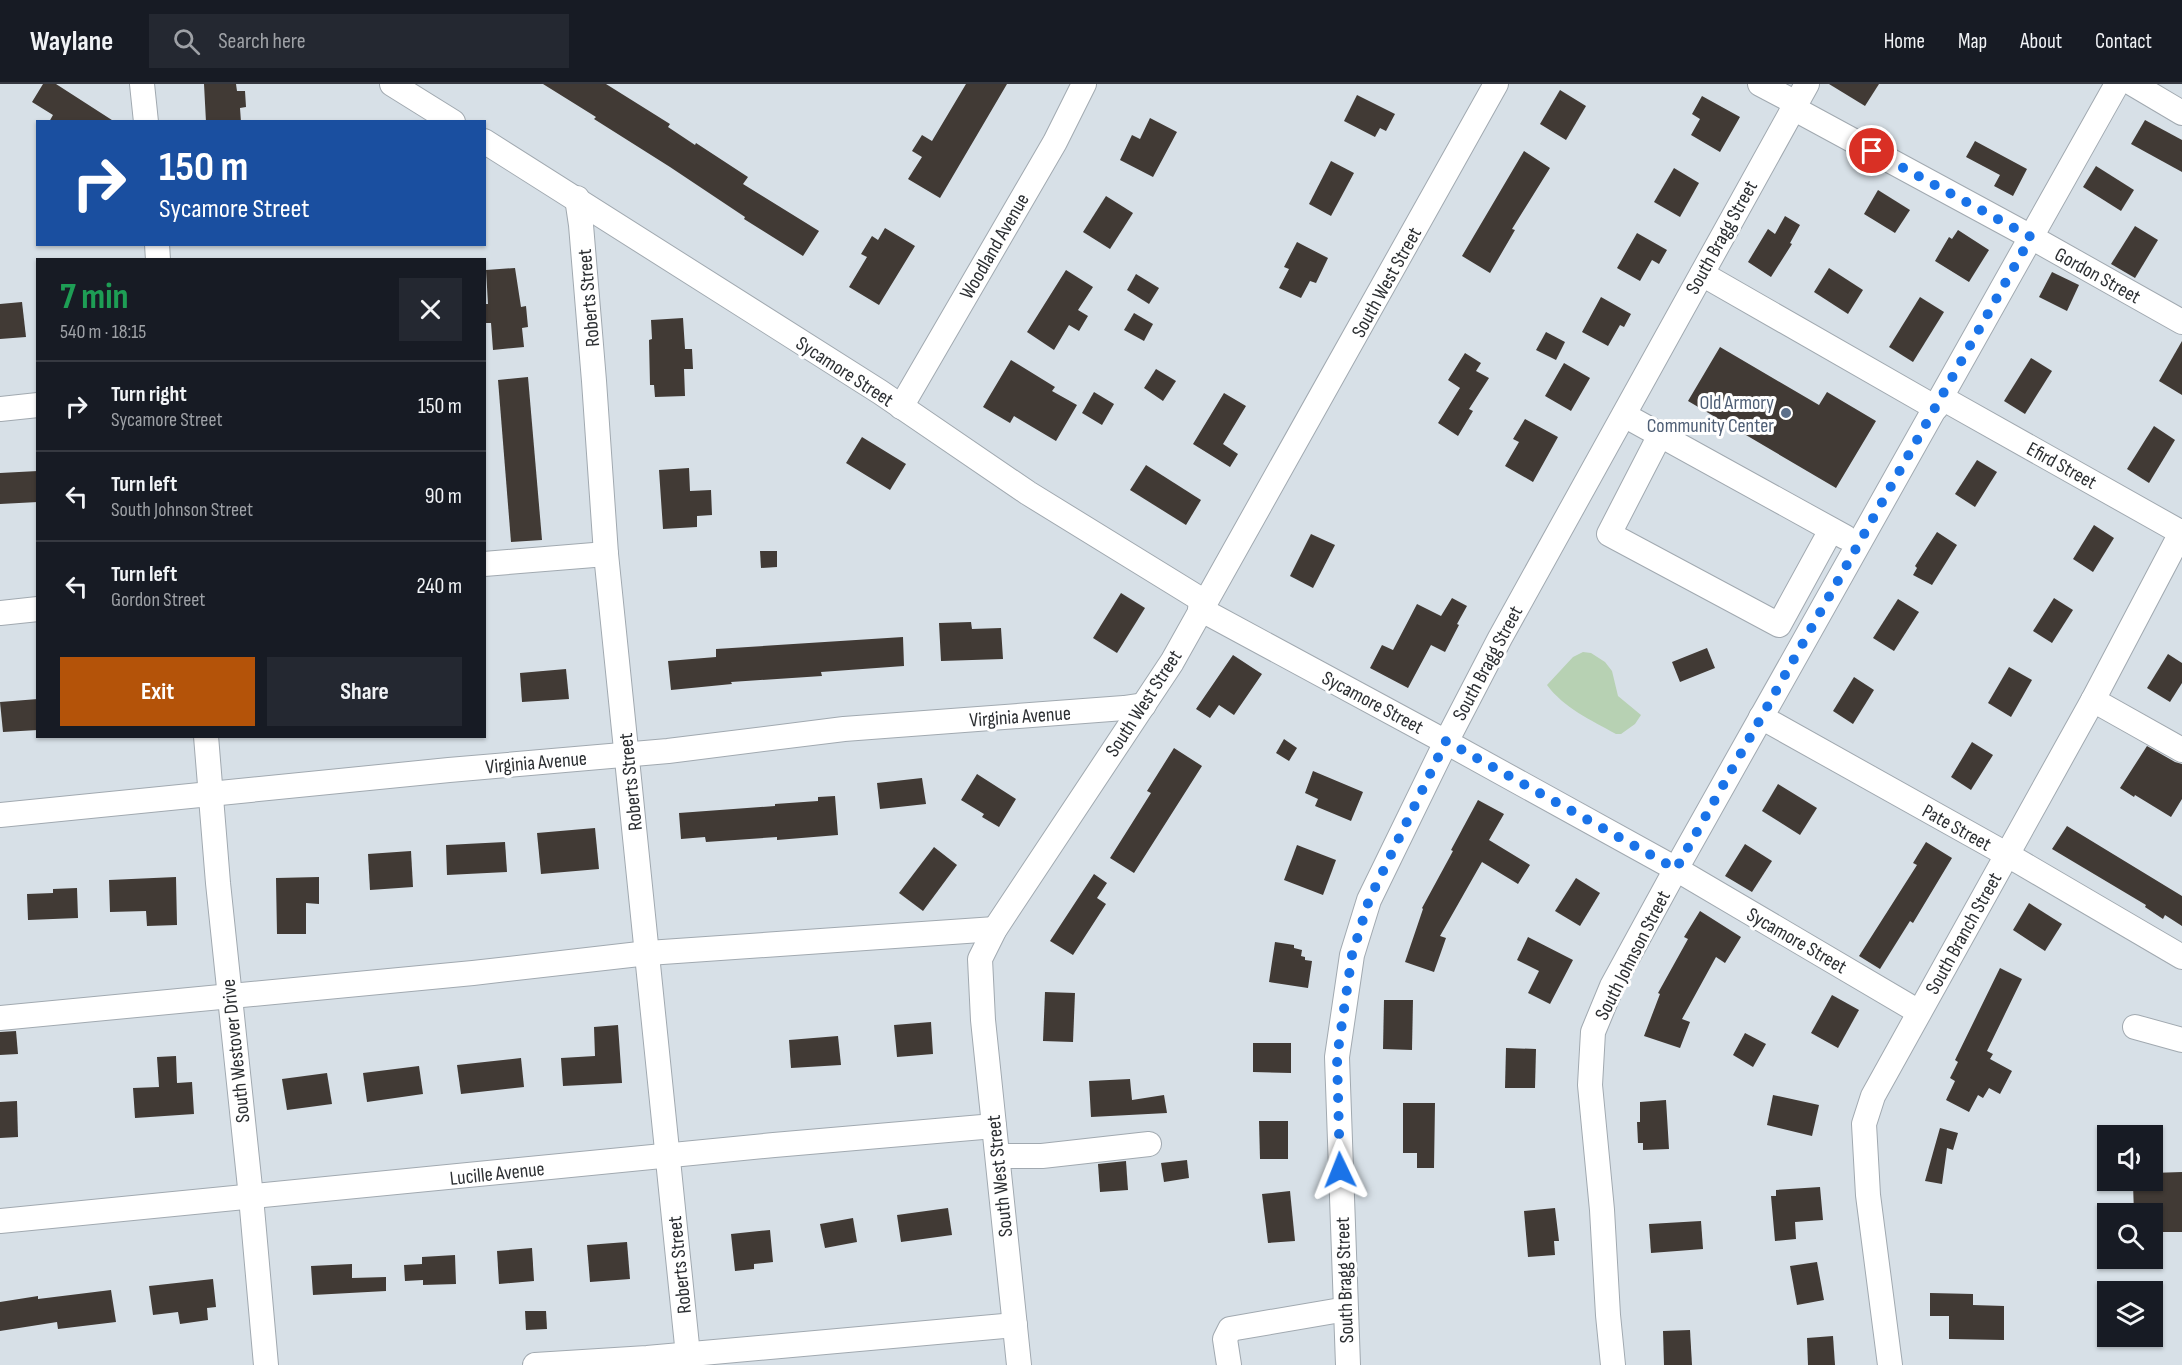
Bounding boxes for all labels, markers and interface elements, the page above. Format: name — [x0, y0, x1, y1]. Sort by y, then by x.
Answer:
search box — [149, 14, 569, 68]
text: Waylane — [30, 25, 113, 58]
icon: search — [170, 25, 203, 58]
text: Search here — [218, 28, 306, 55]
text: Home — [1884, 29, 1925, 54]
text: Map — [1958, 29, 1987, 54]
text: About — [2020, 29, 2062, 54]
text: Contact — [2095, 29, 2152, 54]
pin — [1846, 125, 1897, 176]
icon: arrive — [1855, 134, 1888, 167]
text: 150 m — [159, 142, 248, 193]
icon: right — [60, 144, 138, 222]
street label: South Bragg Street — [1681, 176, 1763, 299]
street label: Woodland Avenue — [955, 189, 1035, 304]
text: Sycamore Street — [159, 193, 310, 225]
street label: South West Street — [1347, 223, 1427, 342]
street label: Gordon Street — [2050, 243, 2145, 309]
street label: Roberts Street — [573, 248, 605, 348]
text: 7 min — [60, 276, 129, 319]
button: close — [399, 278, 462, 341]
text: 540 m · 18:15 — [60, 320, 146, 344]
street label: Sycamore Street — [791, 331, 898, 412]
text: Turn right — [111, 381, 187, 408]
icon: right — [60, 390, 93, 423]
place label: Old Armory Community Center — [1647, 391, 1774, 438]
text: 150 m — [418, 393, 462, 420]
marker: Old Armory Community Center — [1779, 406, 1793, 420]
text: Sycamore Street — [111, 408, 222, 432]
street label: Efird Street — [2022, 437, 2101, 495]
text: Turn left — [111, 471, 177, 498]
icon: left — [60, 480, 93, 513]
text: 90 m — [425, 483, 462, 510]
text: South Johnson Street — [111, 498, 253, 522]
text: Turn left — [111, 561, 177, 588]
icon: left — [60, 570, 93, 603]
text: 240 m — [416, 573, 462, 600]
text: Gordon Street — [111, 588, 205, 612]
street label: South Bragg Street — [1448, 602, 1528, 725]
street label: South West Street — [1100, 646, 1187, 761]
button: Exit — [60, 657, 255, 726]
button: Share — [267, 657, 462, 726]
street label: Sycamore Street — [1318, 666, 1427, 740]
street label: Virginia Avenue — [969, 701, 1072, 733]
street label: Roberts Street — [614, 732, 648, 832]
street label: Virginia Avenue — [484, 747, 588, 779]
street label: Pate Street — [1918, 799, 1995, 857]
street label: South Branch Street — [1921, 868, 2007, 999]
street label: South Johnson Street — [1590, 887, 1676, 1024]
street label: Sycamore Street — [1742, 903, 1851, 979]
street label: South Westover Drive — [217, 978, 255, 1124]
street label: South West Street — [982, 1114, 1018, 1238]
map controls — [2097, 1125, 2163, 1347]
button: sound — [2097, 1125, 2163, 1191]
position arrow — [1308, 1138, 1372, 1202]
street label: Lucille Avenue — [449, 1157, 546, 1191]
button: search — [2097, 1203, 2163, 1269]
street label: Roberts Street — [663, 1215, 697, 1315]
street label: South Bragg Street — [1331, 1216, 1359, 1344]
button: layers — [2097, 1281, 2163, 1347]

